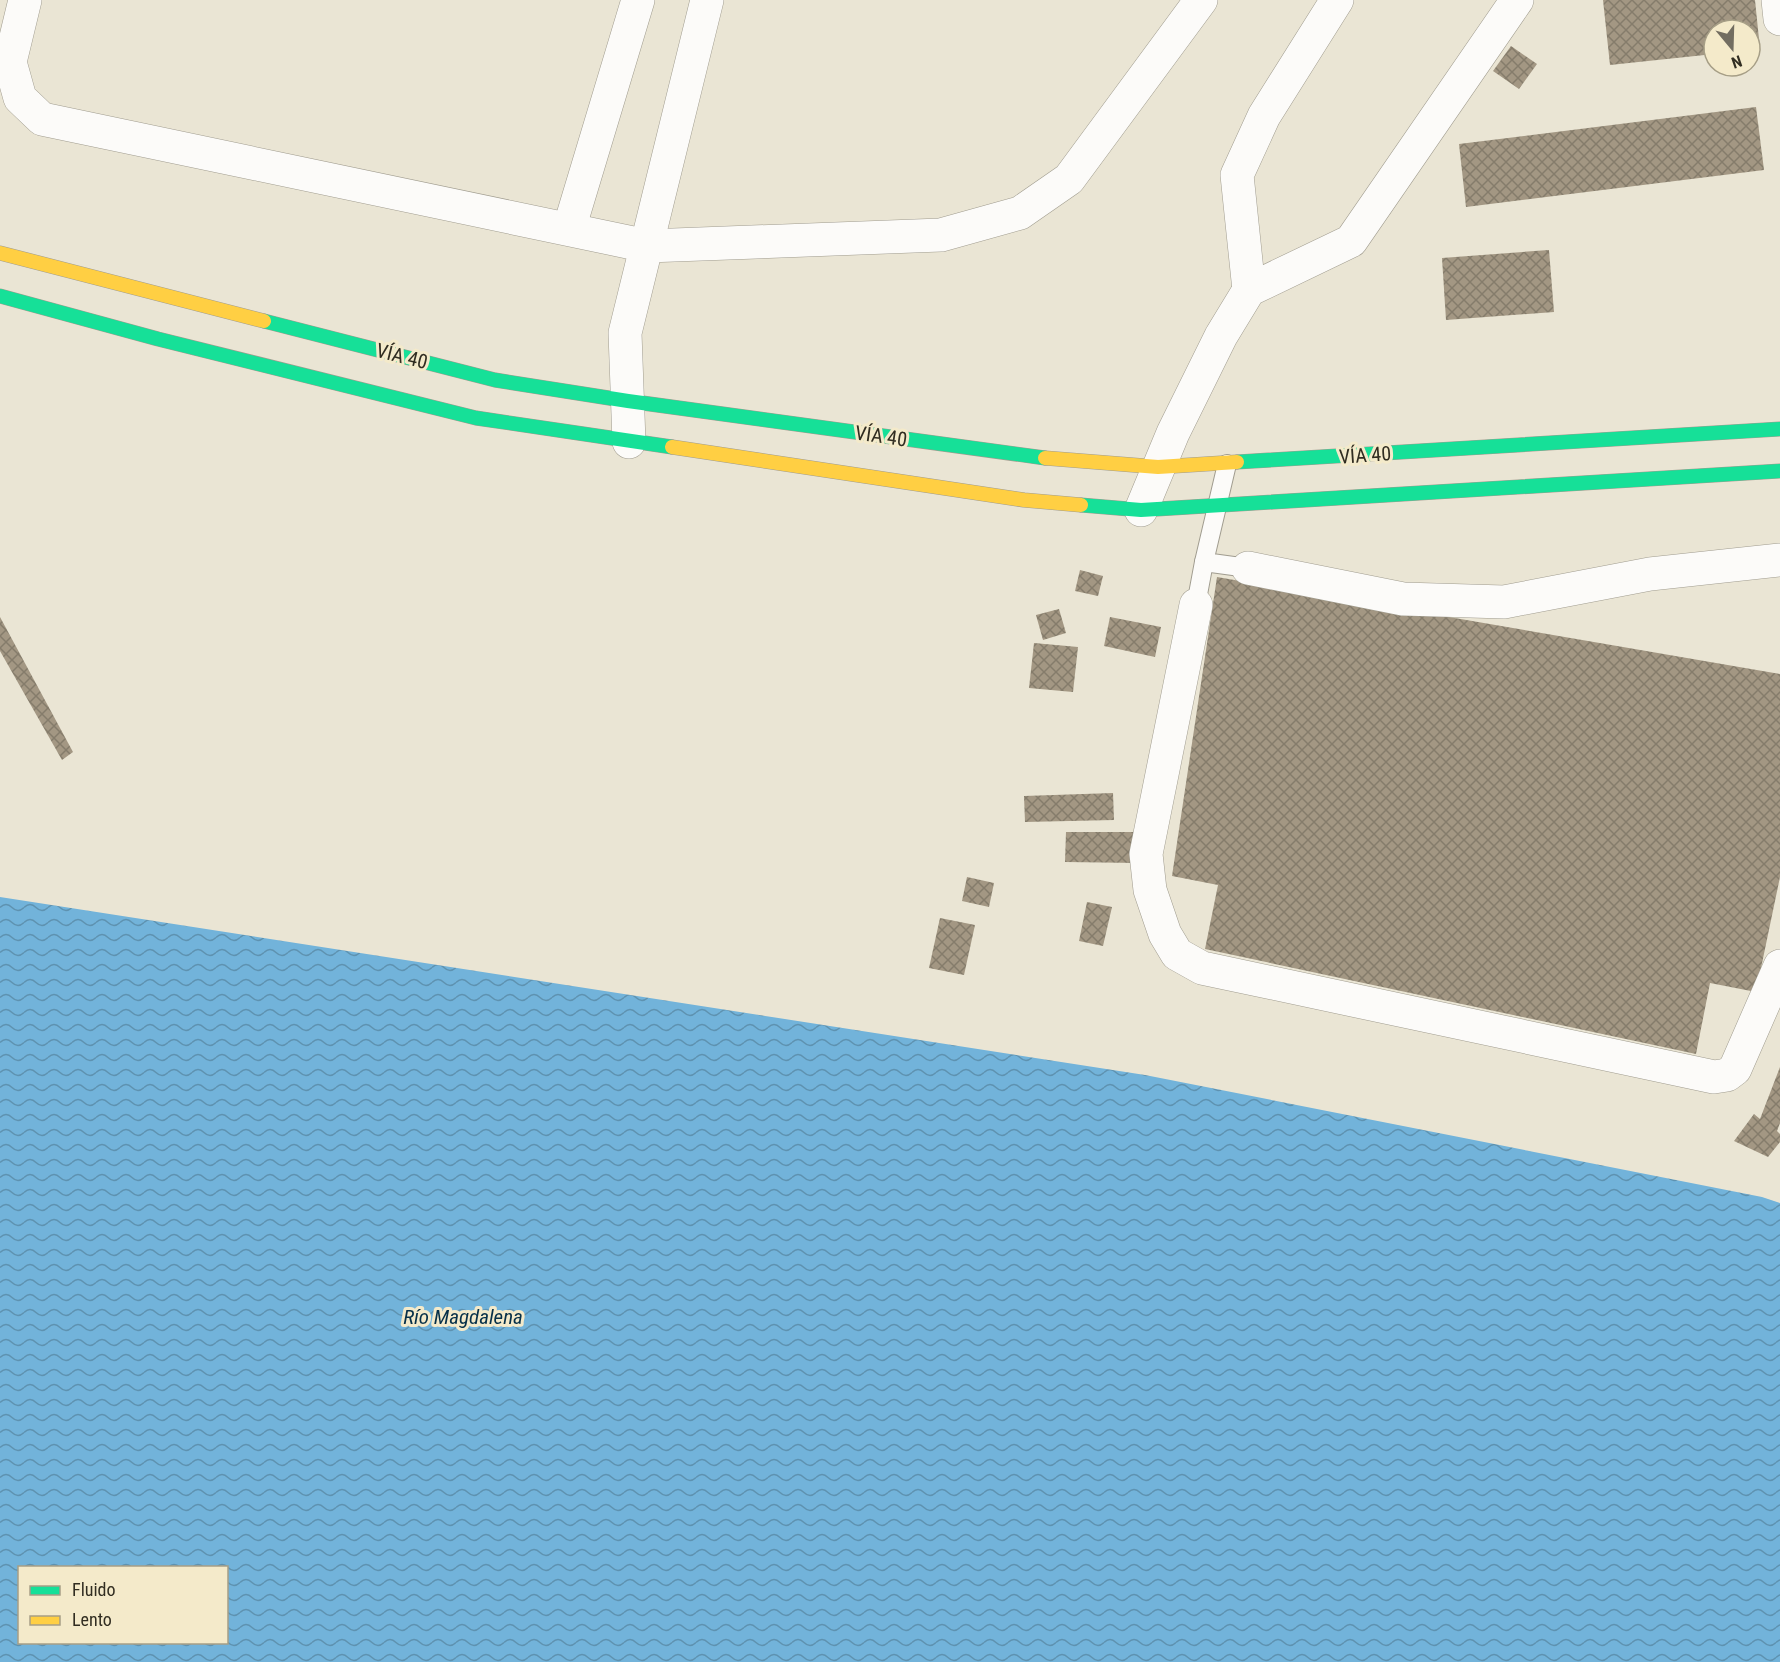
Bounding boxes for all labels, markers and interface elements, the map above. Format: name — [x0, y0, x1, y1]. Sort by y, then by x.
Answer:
north arrow — [1702, 18, 1762, 78]
text: N — [1729, 51, 1744, 72]
street label: VÍA 40 — [374, 338, 430, 374]
street label: VÍA 40 — [853, 420, 909, 452]
street label: VÍA 40 — [1338, 441, 1392, 469]
water label: Río Magdalena — [403, 1305, 523, 1329]
legend — [18, 1566, 228, 1644]
text: Fluido — [72, 1579, 116, 1600]
text: Lento — [72, 1609, 112, 1630]

